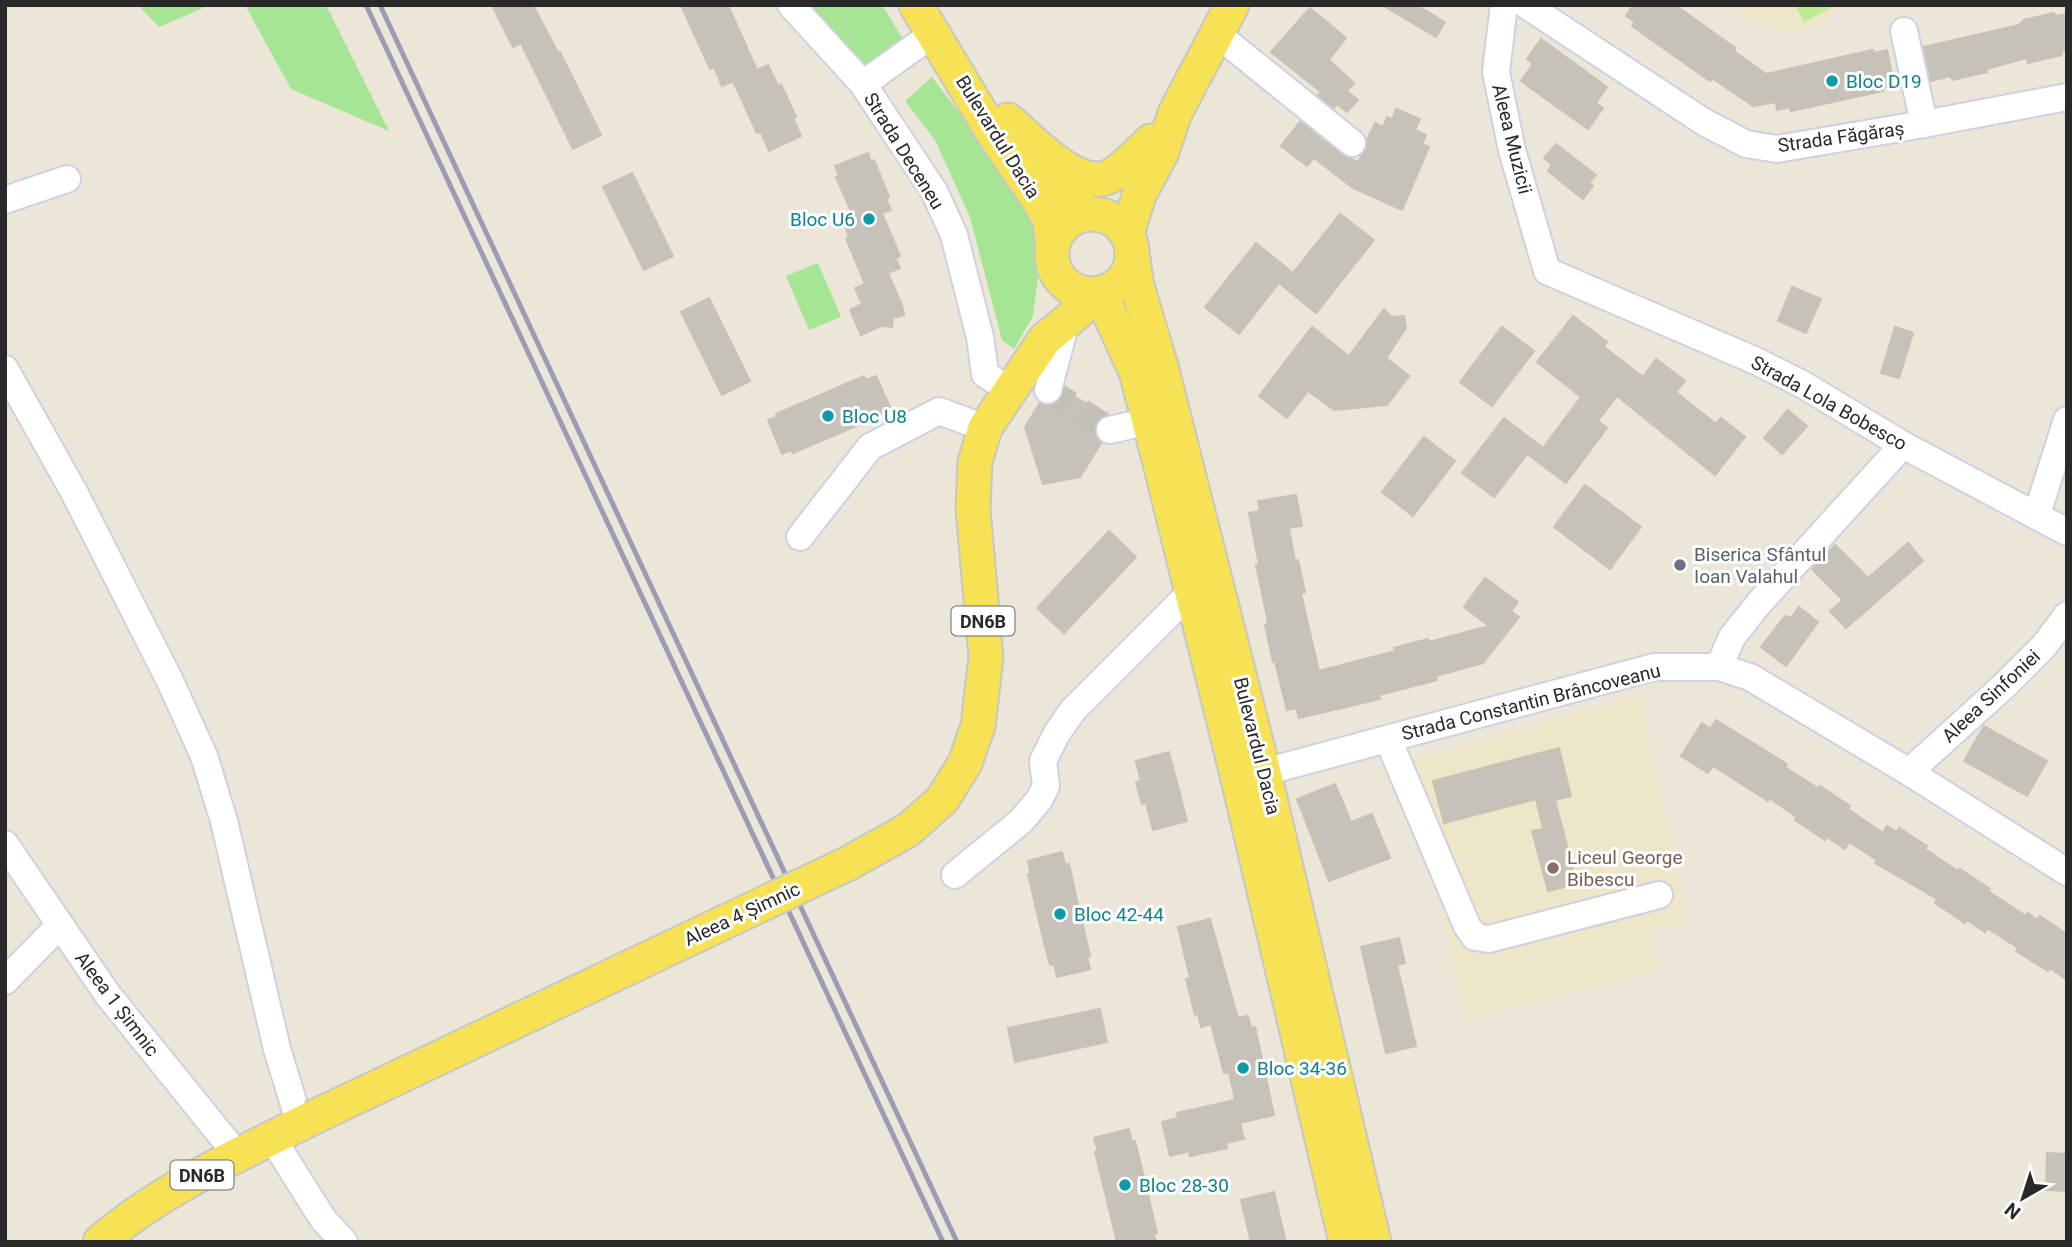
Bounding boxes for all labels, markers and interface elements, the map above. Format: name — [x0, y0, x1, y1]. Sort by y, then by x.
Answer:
place label: Bloc D19 — [1846, 70, 1922, 93]
street label: Bulevardul Dacia — [951, 71, 1045, 203]
marker: Bloc D19 — [1824, 73, 1840, 89]
street label: Aleea Muzicii — [1487, 82, 1537, 196]
street label: Strada Deceneu — [859, 88, 949, 214]
street label: Strada Făgăraș — [1776, 117, 1906, 157]
place label: Bloc U6 — [790, 208, 855, 231]
marker: Bloc U6 — [861, 211, 877, 227]
street label: Strada Lola Bobesco — [1747, 351, 1911, 455]
place label: Bloc U8 — [842, 405, 907, 428]
marker: Bloc U8 — [820, 408, 836, 424]
place label: Biserica Sfântul Ioan Valahul — [1694, 543, 1826, 588]
marker: Biserica Sfântul Ioan Valahul — [1672, 557, 1688, 573]
road number: DN6B — [951, 606, 1014, 636]
street label: Aleea Sinfoniei — [1937, 645, 2045, 747]
street label: Strada Constantin Brâncoveanu — [1399, 659, 1663, 745]
street label: Bulevardul Dacia — [1229, 675, 1285, 817]
place label: Liceul George Bibescu — [1567, 846, 1683, 891]
marker: Liceul George Bibescu — [1545, 860, 1561, 876]
street label: Aleea 4 Șimnic — [680, 877, 804, 951]
place label: Bloc 42-44 — [1074, 903, 1164, 926]
marker: Bloc 42-44 — [1052, 906, 1068, 922]
street label: Aleea 1 Șimnic — [70, 947, 164, 1061]
place label: Bloc 34-36 — [1257, 1057, 1347, 1080]
marker: Bloc 34-36 — [1235, 1060, 1251, 1076]
road number: DN6B — [170, 1160, 234, 1190]
north arrow — [1988, 1163, 2058, 1233]
place label: Bloc 28-30 — [1139, 1174, 1229, 1197]
marker: Bloc 28-30 — [1117, 1177, 1133, 1193]
text: N — [2000, 1198, 2025, 1224]

